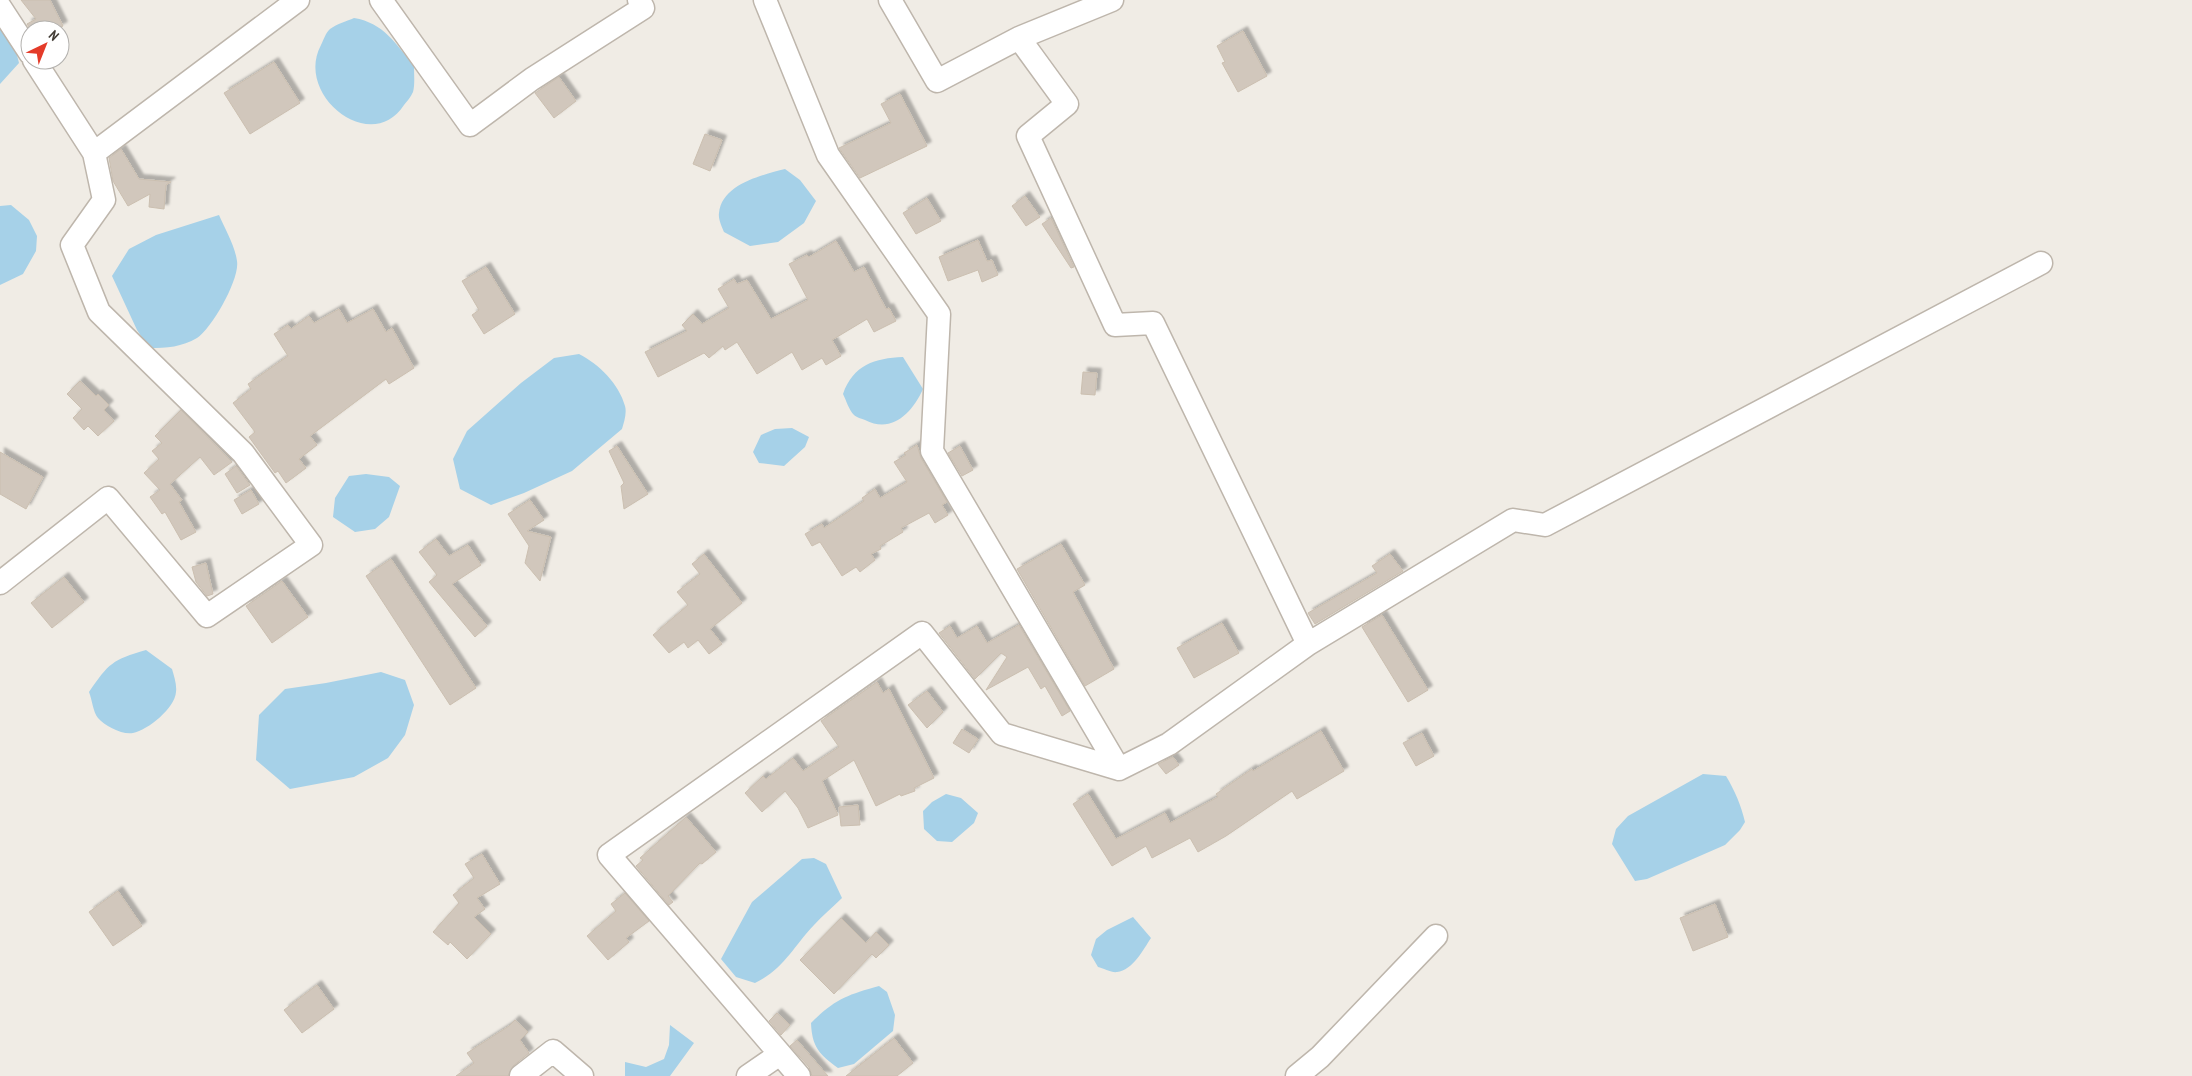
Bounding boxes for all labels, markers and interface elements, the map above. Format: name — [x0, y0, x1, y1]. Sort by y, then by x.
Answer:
north arrow — [20, 20, 70, 70]
text: N — [45, 26, 63, 45]

